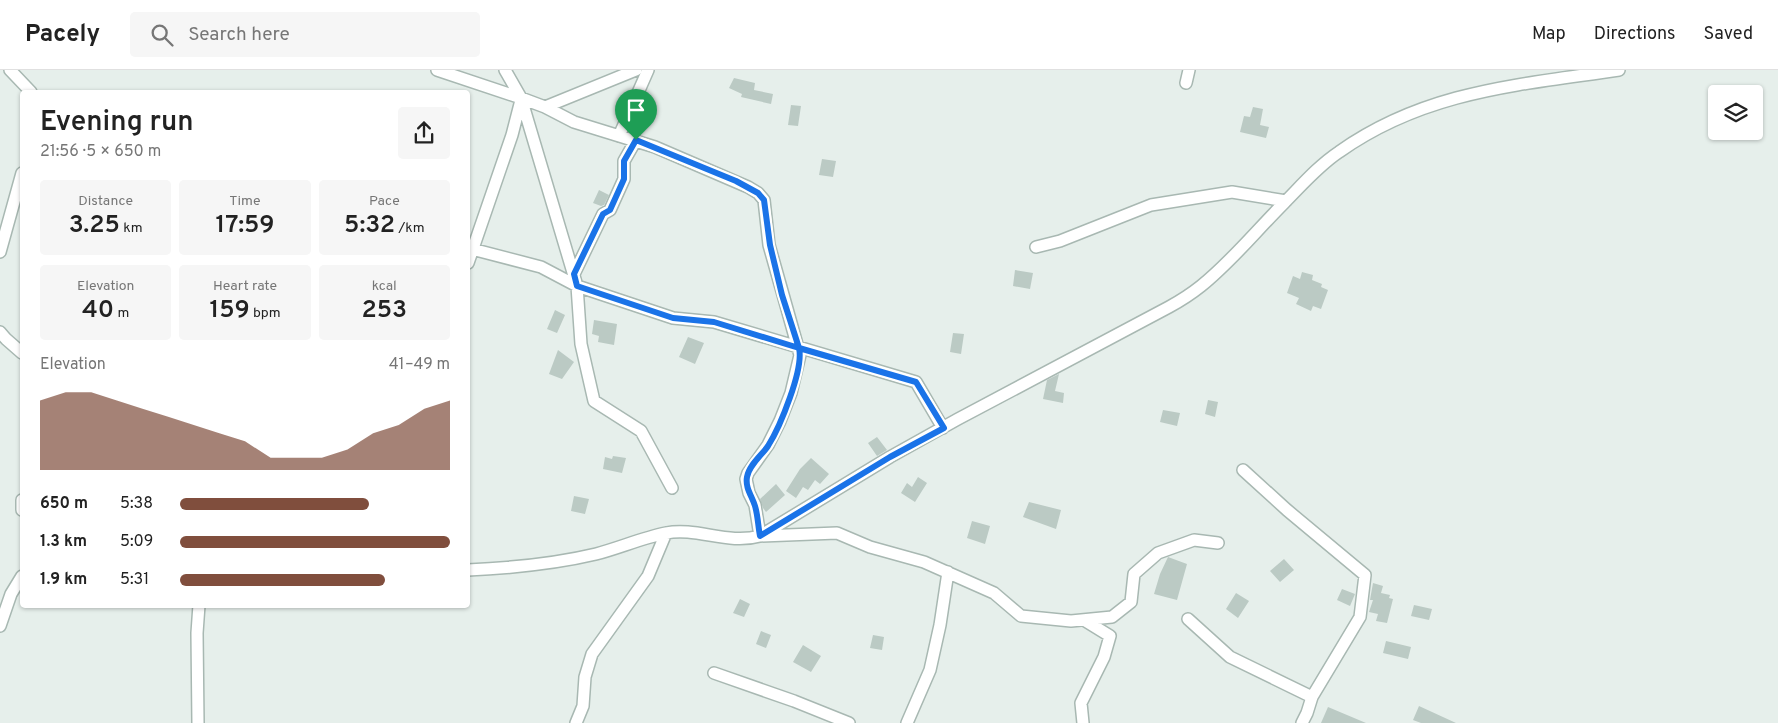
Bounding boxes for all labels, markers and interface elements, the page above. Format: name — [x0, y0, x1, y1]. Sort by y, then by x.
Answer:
search box — [130, 12, 480, 57]
text: Pacely — [25, 20, 100, 50]
icon: search — [148, 21, 176, 49]
text: Search here — [188, 23, 290, 47]
text: Map — [1532, 23, 1566, 46]
text: Directions — [1594, 23, 1676, 46]
text: Saved — [1704, 23, 1753, 46]
map controls — [1708, 85, 1763, 140]
button: layers — [1708, 85, 1763, 140]
pin — [615, 89, 657, 140]
icon: arrive — [622, 96, 650, 124]
text: Evening run — [40, 105, 194, 141]
button: share — [398, 107, 450, 159]
text: 21:56 · 5 × 650 m — [40, 142, 161, 162]
text: Distance — [78, 193, 133, 210]
text: Time — [229, 193, 261, 210]
text: Pace — [369, 193, 400, 210]
text: 3.25 — [69, 210, 120, 242]
text: 17:59 — [215, 210, 275, 242]
text: 5:32 — [344, 210, 395, 242]
text: km — [120, 220, 143, 237]
text: /km — [395, 220, 425, 237]
text: Elevation — [77, 278, 134, 295]
text: Heart rate — [213, 278, 277, 295]
text: kcal — [372, 278, 397, 295]
text: 40 — [82, 295, 114, 327]
text: 159 — [209, 295, 250, 327]
text: 253 — [361, 295, 407, 327]
text: m — [114, 305, 129, 322]
text: bpm — [250, 305, 281, 322]
text: Elevation — [40, 355, 106, 375]
text: 41–49 m — [389, 355, 450, 375]
text: 650 m — [40, 494, 88, 514]
text: 5:38 — [120, 494, 153, 514]
text: 1.3 km — [40, 532, 87, 552]
text: 5:09 — [120, 532, 153, 552]
text: 1.9 km — [40, 570, 87, 590]
text: 5:31 — [120, 570, 149, 590]

